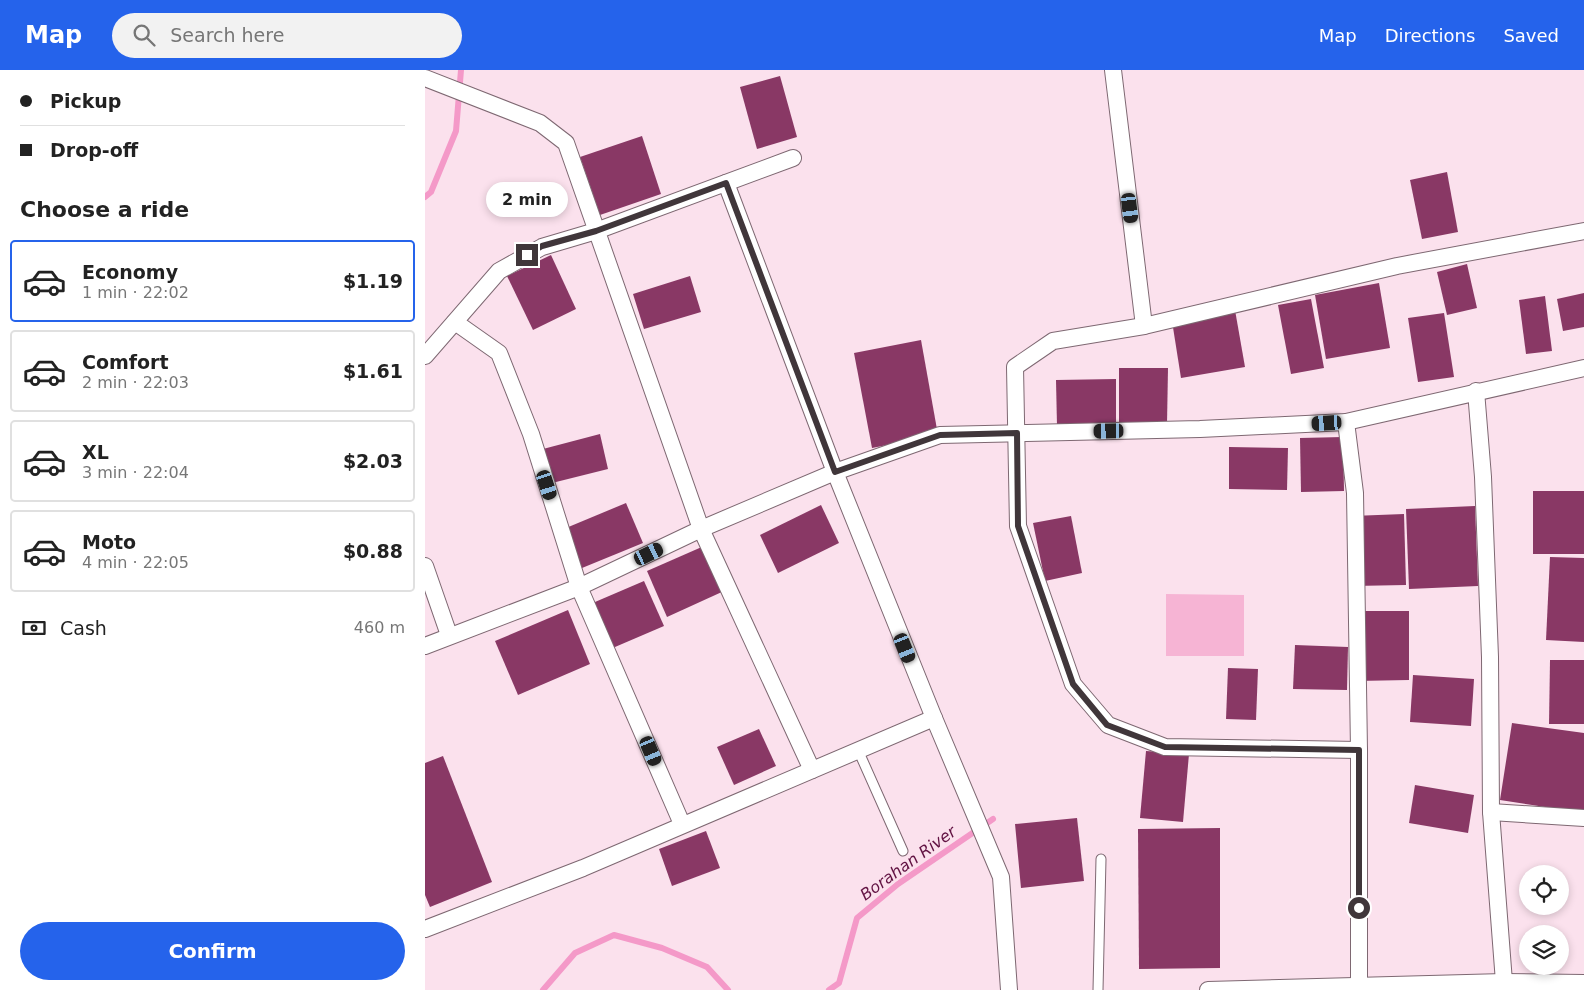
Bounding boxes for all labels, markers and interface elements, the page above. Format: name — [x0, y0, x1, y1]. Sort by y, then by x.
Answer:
search box — [112, 13, 462, 58]
text: Map — [25, 21, 82, 49]
icon: search — [130, 21, 158, 49]
text: Search here — [170, 24, 284, 46]
text: Map — [1319, 25, 1357, 46]
text: Directions — [1385, 25, 1475, 46]
text: Saved — [1503, 25, 1559, 46]
text: Pickup — [50, 90, 121, 112]
text: Drop-off — [50, 139, 138, 161]
callout: 2 min — [486, 182, 568, 218]
text: 2 min — [502, 190, 552, 209]
car — [1120, 192, 1139, 224]
text: Choose a ride — [20, 197, 189, 222]
route end — [516, 244, 538, 266]
icon: car — [22, 259, 67, 304]
text: Economy — [82, 261, 178, 283]
text: $1.19 — [343, 270, 403, 292]
text: 1 min · 22:02 — [82, 283, 189, 302]
icon: car — [22, 349, 67, 394]
text: Comfort — [82, 351, 169, 373]
text: $1.61 — [343, 360, 403, 382]
text: 2 min · 22:03 — [82, 373, 189, 392]
car — [1311, 415, 1342, 431]
car — [1093, 423, 1124, 439]
icon: car — [22, 439, 67, 484]
text: XL — [82, 441, 109, 463]
text: $2.03 — [343, 450, 403, 472]
text: 3 min · 22:04 — [82, 463, 189, 482]
car — [535, 468, 558, 502]
icon: car — [22, 529, 67, 574]
text: Moto — [82, 531, 136, 553]
text: $0.88 — [343, 540, 403, 562]
car — [632, 541, 665, 567]
text: 4 min · 22:05 — [82, 553, 189, 572]
icon: cash — [20, 614, 48, 642]
text: Cash — [60, 617, 107, 639]
text: 460 m — [354, 618, 405, 637]
car — [892, 631, 917, 665]
car — [638, 734, 663, 768]
water label: Borahan River — [856, 821, 961, 904]
map controls — [1519, 865, 1569, 975]
button: locate — [1519, 865, 1569, 915]
route start — [1348, 897, 1370, 919]
button: Confirm — [20, 922, 405, 980]
button: layers — [1519, 925, 1569, 975]

